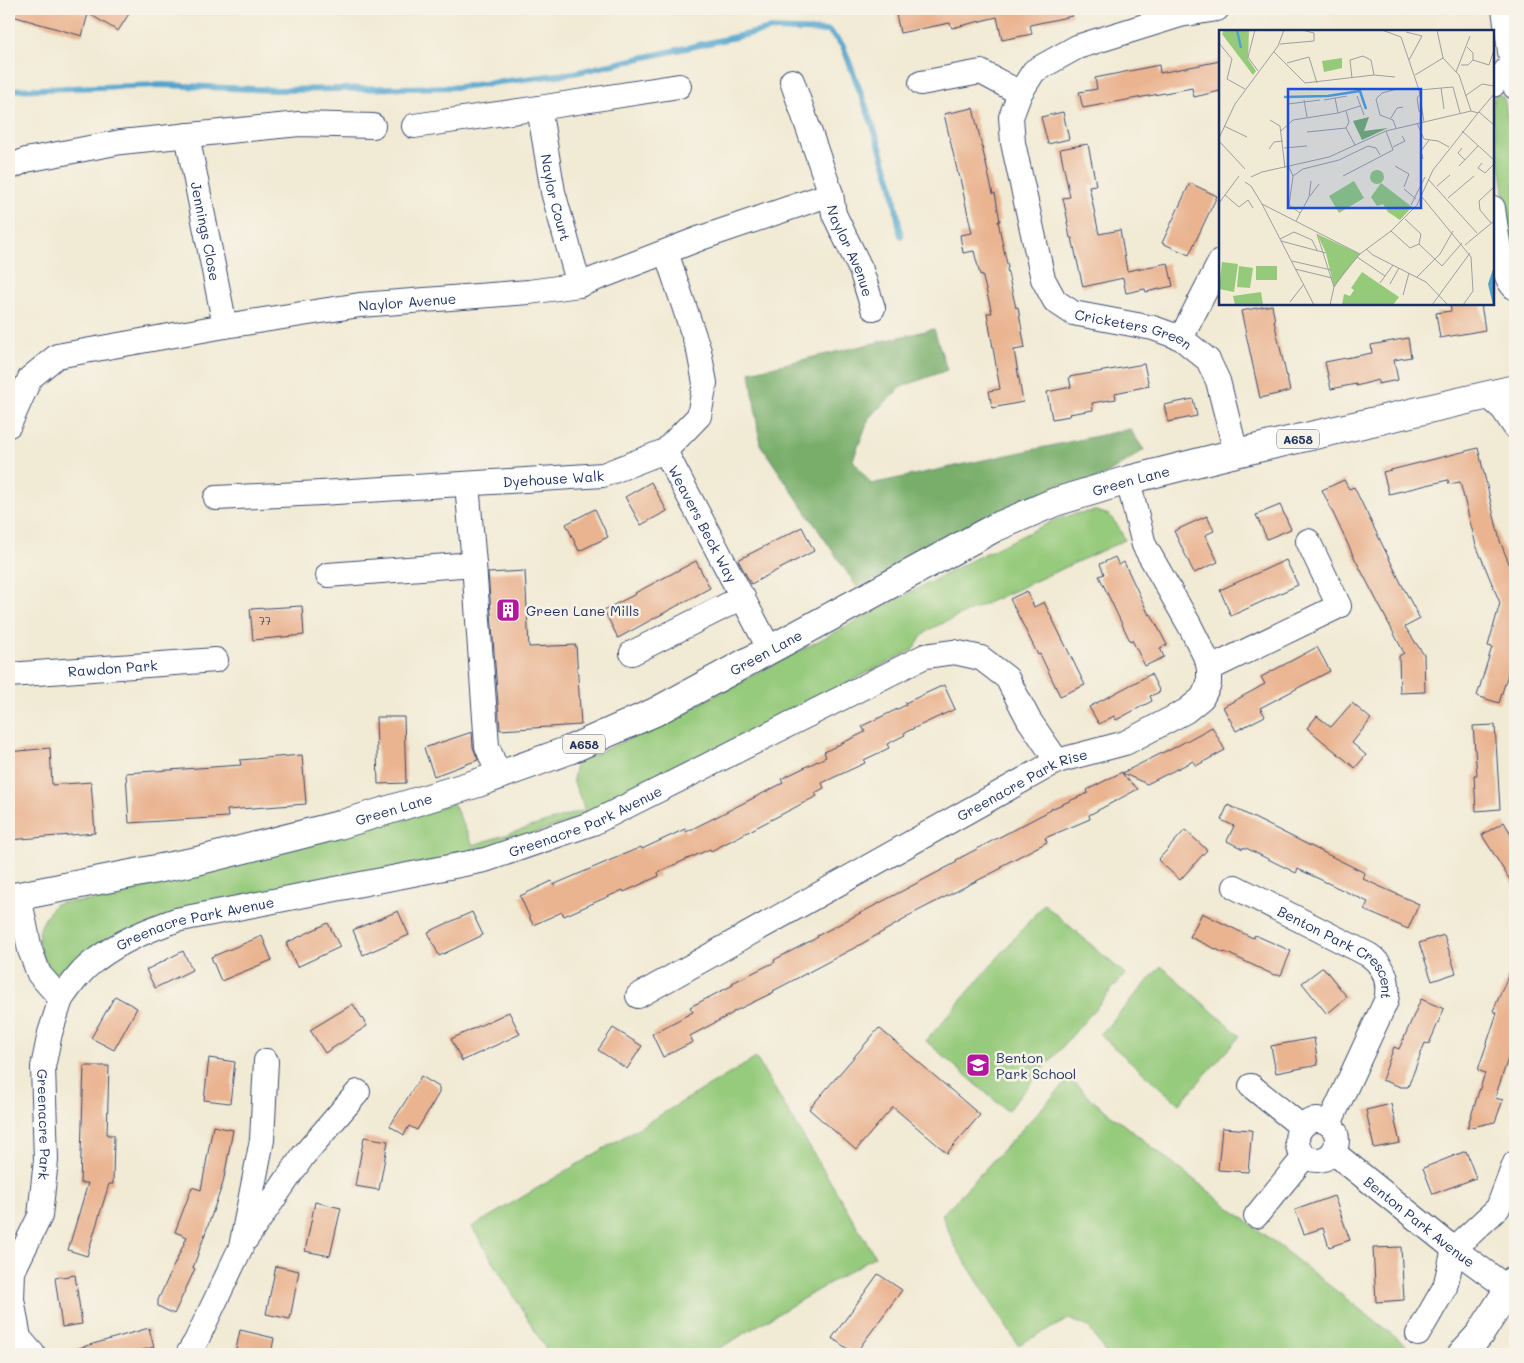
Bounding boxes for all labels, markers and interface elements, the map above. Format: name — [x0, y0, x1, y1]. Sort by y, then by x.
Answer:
inset map — [1219, 30, 1494, 305]
street label: Naylor Court — [537, 152, 576, 243]
street label: Jennings Close — [187, 180, 225, 282]
street label: Naylor Avenue — [823, 204, 878, 299]
street label: Naylor Avenue — [358, 288, 457, 315]
street label: Cricketers Green — [1073, 304, 1196, 353]
road number: A658 — [1277, 429, 1319, 448]
street label: Green Lane — [1090, 461, 1171, 500]
street label: Weavers Beck Way — [665, 462, 742, 585]
street label: Dyehouse Walk — [502, 465, 605, 491]
building icon: Green Lane Mills — [495, 597, 521, 623]
place label: Green Lane Mills — [526, 601, 639, 620]
house number: 77 — [259, 613, 271, 628]
street label: Green Lane — [726, 625, 805, 679]
street label: Rawdon Park — [67, 655, 158, 680]
road number: A658 — [563, 734, 605, 754]
street label: Greenacre Park Rise — [953, 744, 1089, 825]
street label: Greenacre Park Avenue — [506, 780, 665, 861]
street label: Green Lane — [353, 788, 434, 829]
street label: Greenacre Park Avenue — [112, 892, 276, 954]
street label: Benton Park Crescent — [1275, 901, 1397, 1000]
place label: Benton Park School — [996, 1048, 1076, 1083]
school or university icon: Benton Park School — [965, 1052, 991, 1078]
street label: Greenacre Park — [34, 1068, 56, 1181]
street label: Benton Park Avenue — [1360, 1171, 1479, 1271]

